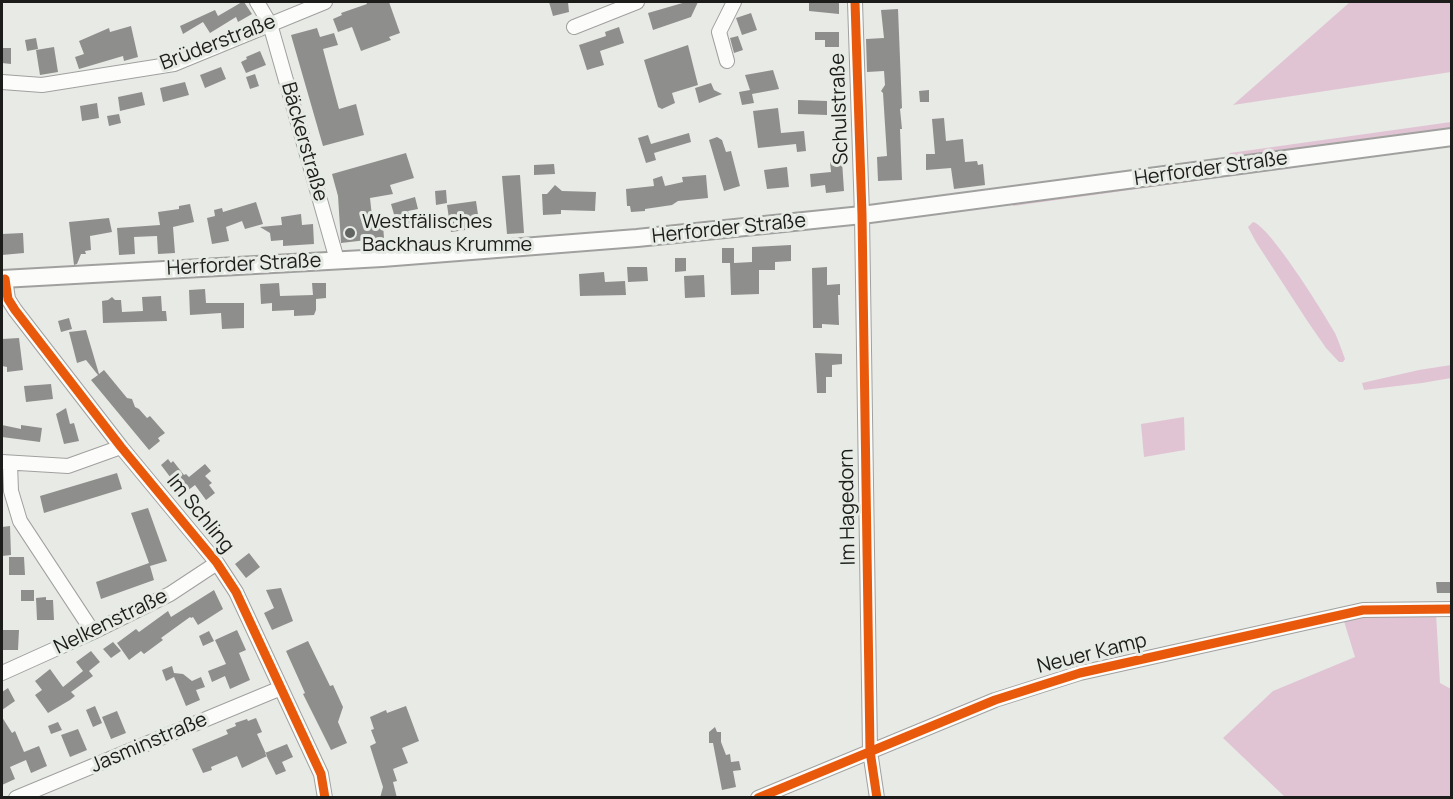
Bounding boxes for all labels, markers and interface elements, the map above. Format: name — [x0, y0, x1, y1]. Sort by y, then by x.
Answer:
street label: Brüderstraße — [157, 10, 279, 76]
street label: Schulstraße — [826, 53, 854, 165]
street label: Bäckerstraße — [276, 80, 332, 204]
street label: Herforder Straße — [1133, 146, 1289, 192]
street label: Herforder Straße — [651, 209, 807, 249]
place label: Westfälisches Backhaus Krumme — [362, 210, 532, 257]
marker: Westfälisches Backhaus Krumme — [343, 226, 357, 240]
street label: Herforder Straße — [166, 249, 322, 281]
street label: Im Hagedorn — [835, 448, 861, 566]
street label: Im Schling — [161, 470, 239, 558]
street label: Nelkenstraße — [50, 584, 172, 660]
street label: Neuer Kamp — [1035, 629, 1149, 679]
street label: Jasminstraße — [87, 708, 211, 778]

